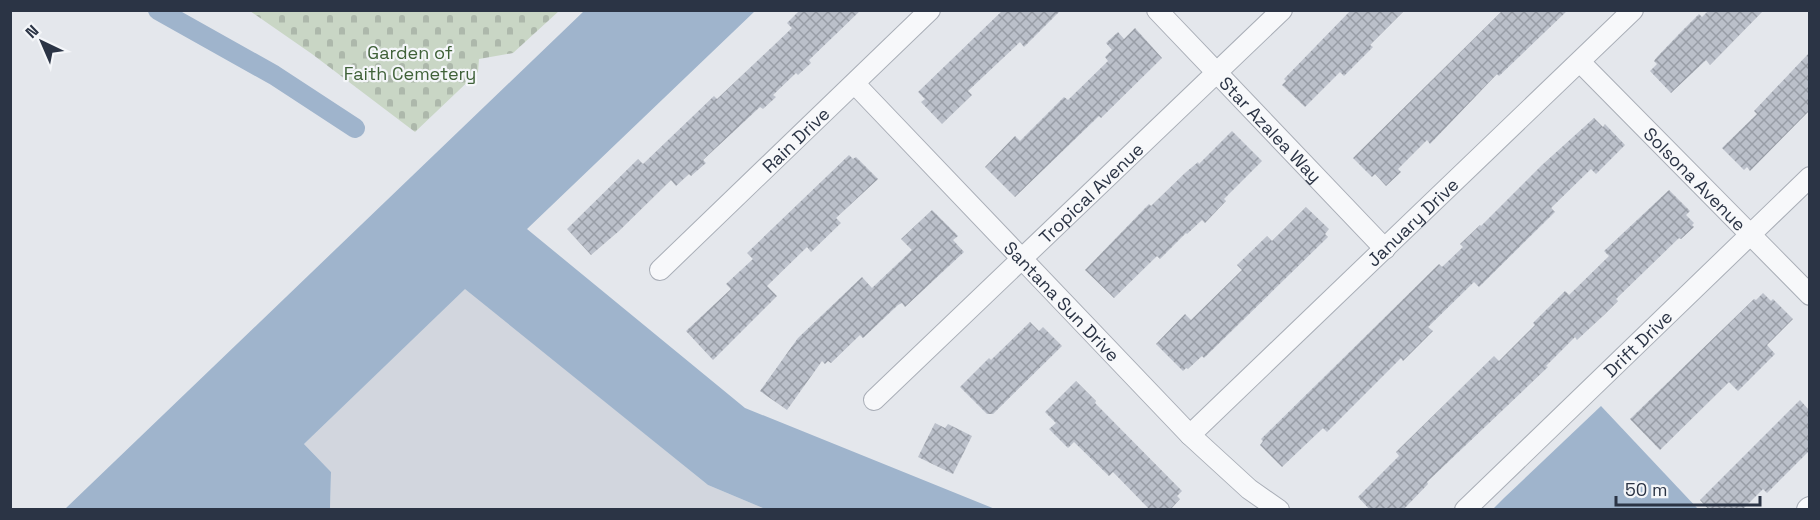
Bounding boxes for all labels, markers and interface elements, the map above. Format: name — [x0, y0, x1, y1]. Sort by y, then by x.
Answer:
north arrow — [12, 12, 72, 72]
text: N — [21, 20, 43, 43]
park label: Garden of Faith Cemetery — [344, 41, 476, 85]
street label: Star Azalea Way — [1215, 71, 1327, 187]
street label: Rain Drive — [757, 102, 834, 177]
street label: Solsona Avenue — [1639, 122, 1751, 235]
street label: Tropical Avenue — [1034, 137, 1148, 248]
street label: January Drive — [1362, 172, 1463, 271]
street label: Santana Sun Drive — [999, 236, 1125, 366]
street label: Drift Drive — [1598, 305, 1677, 382]
scale bar — [1616, 469, 1760, 507]
text: 50 m — [1625, 478, 1667, 501]

